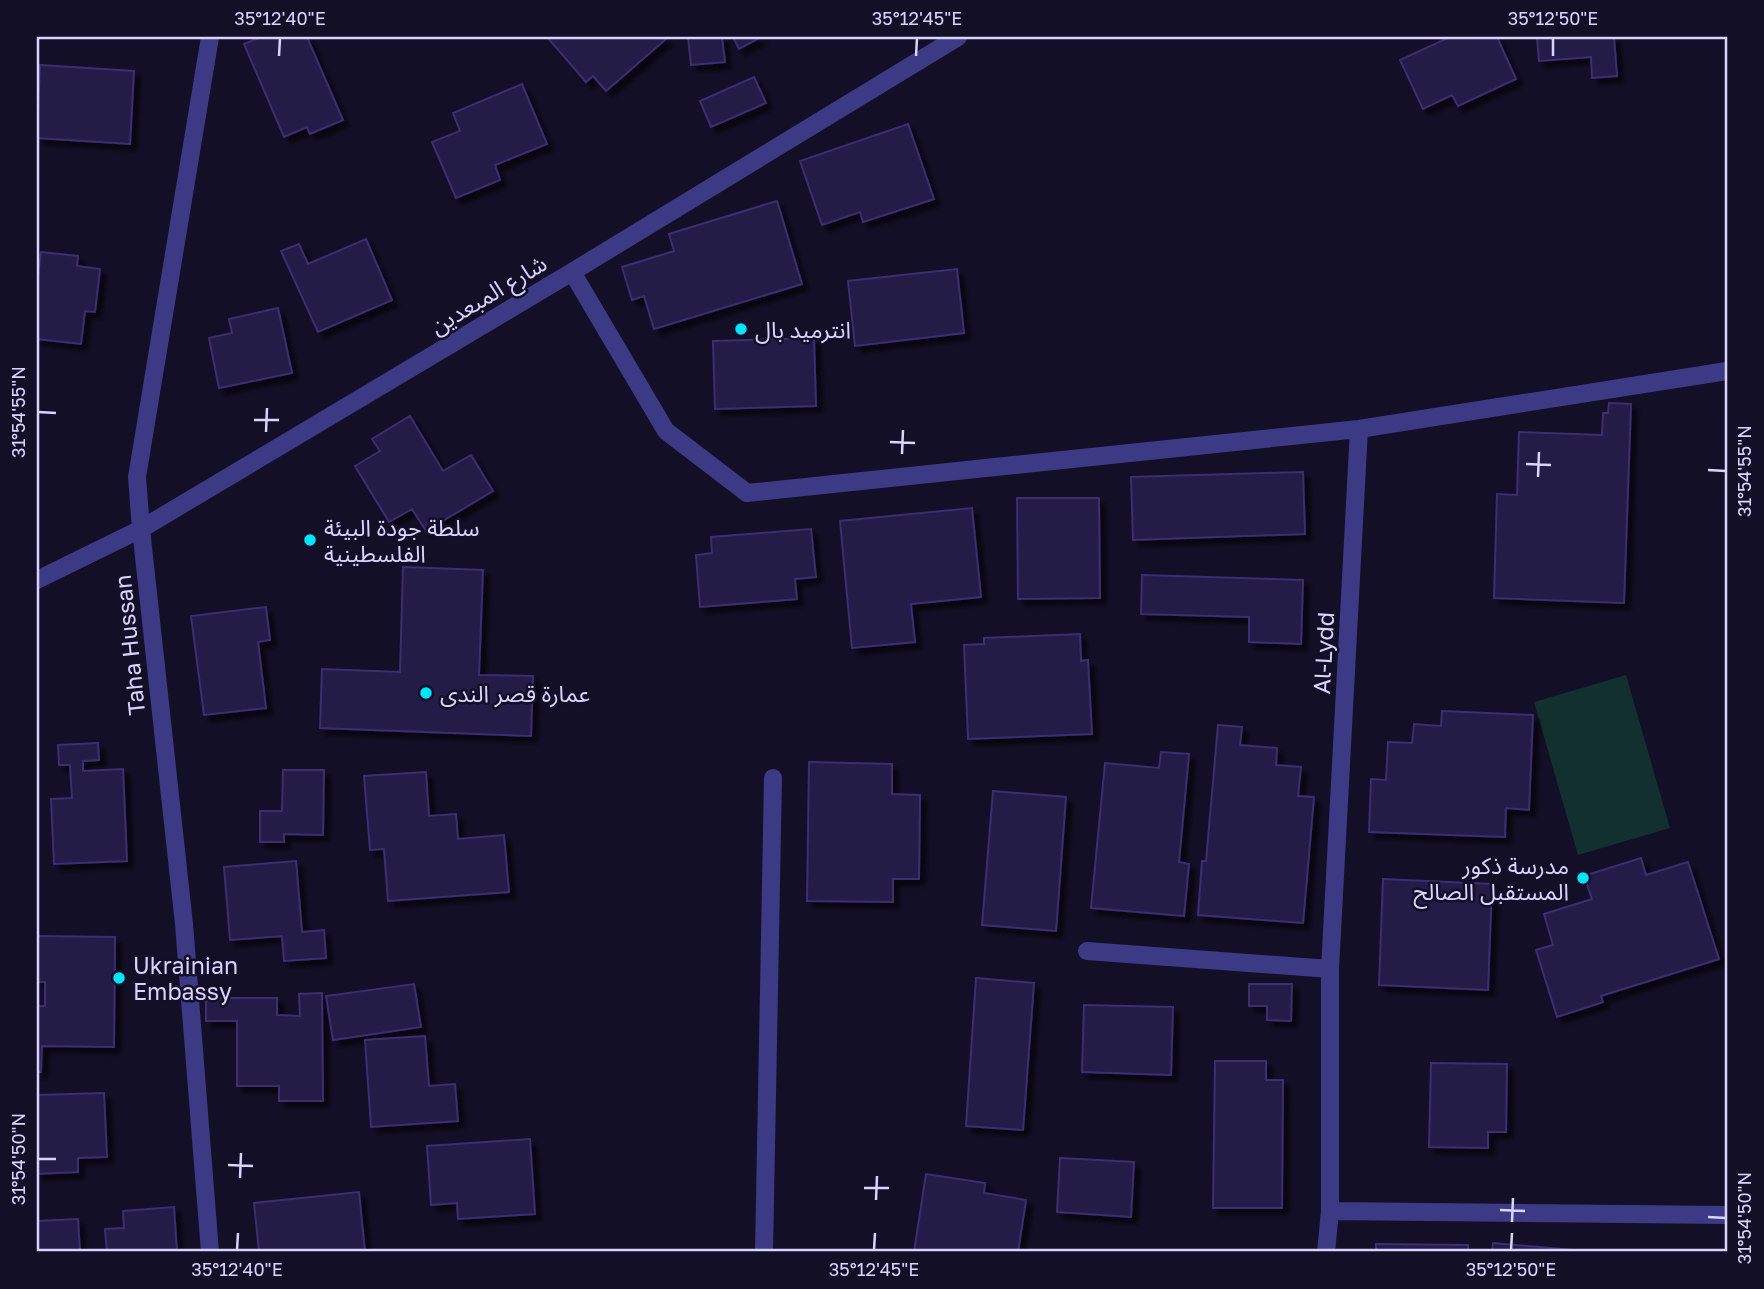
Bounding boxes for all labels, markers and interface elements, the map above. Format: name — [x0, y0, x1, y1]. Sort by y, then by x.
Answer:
text: 35°12'40"E — [234, 7, 326, 29]
text: 35°12'45"E — [872, 7, 962, 29]
text: 35°12'50"E — [1508, 7, 1598, 29]
street label: شارع المبعدين — [425, 248, 553, 343]
place label: انترميد بال — [755, 315, 851, 344]
marker: انترميد بال — [733, 321, 749, 337]
text: 31°54'55"N — [7, 366, 29, 458]
text: 31°54'55"N — [1733, 425, 1755, 517]
place label: سلطة جودة البيئة الفلسطينية — [324, 513, 480, 567]
marker: سلطة جودة البيئة الفلسطينية — [302, 532, 318, 548]
street label: Taha Hussan — [108, 573, 150, 717]
street label: Al-Lydd — [1307, 611, 1339, 695]
place label: عمارة قصر الندى — [440, 679, 590, 708]
marker: عمارة قصر الندى — [418, 685, 434, 701]
place label: مدرسة ذكور المستقبل الصالح — [1413, 851, 1569, 909]
marker: مدرسة ذكور المستقبل الصالح — [1575, 870, 1591, 886]
place label: Ukrainian Embassy — [133, 951, 238, 1005]
marker: Ukrainian Embassy — [111, 970, 127, 986]
text: 31°54'50"N — [7, 1113, 29, 1205]
text: 31°54'50"N — [1733, 1172, 1755, 1264]
text: 35°12'40"E — [191, 1258, 283, 1280]
text: 35°12'45"E — [829, 1258, 919, 1280]
text: 35°12'50"E — [1466, 1258, 1556, 1280]

